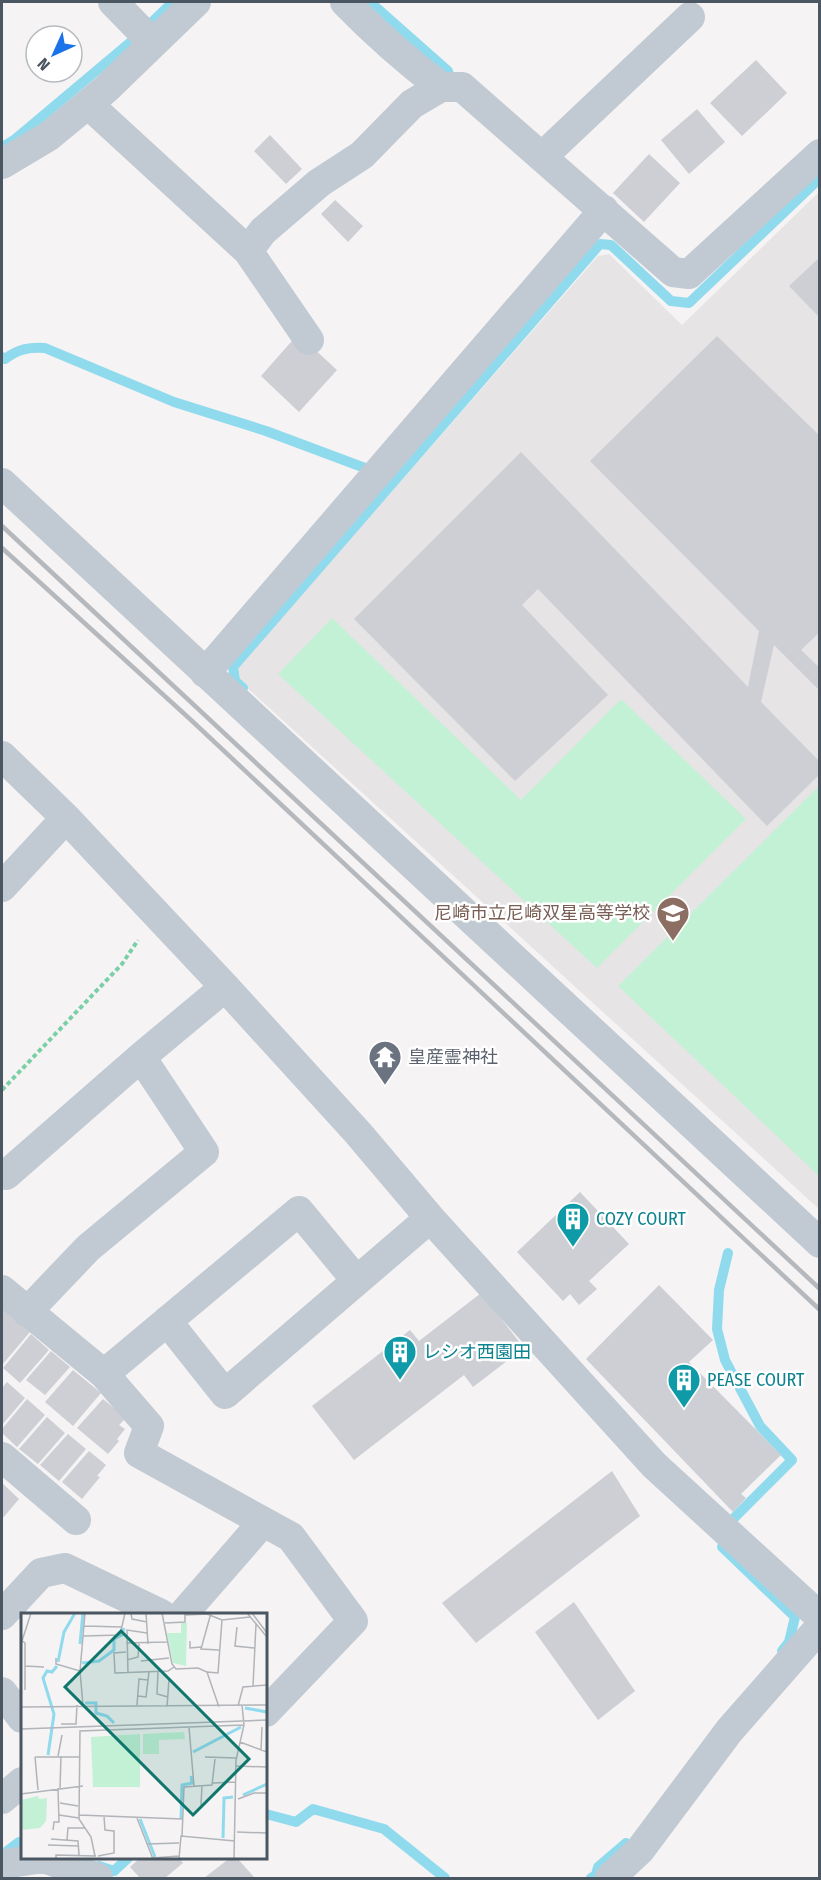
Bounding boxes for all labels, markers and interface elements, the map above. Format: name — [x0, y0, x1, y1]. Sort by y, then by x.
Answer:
north arrow — [24, 24, 84, 84]
text: N — [34, 54, 54, 74]
school or university icon: 尼崎市立尼崎双星高等学校 — [655, 895, 691, 942]
place label: 尼崎市立尼崎双星高等学校 — [434, 902, 650, 924]
temple icon: 皇産霊神社 — [367, 1039, 403, 1086]
place label: 皇産霊神社 — [408, 1046, 498, 1068]
building icon: COZY COURT — [555, 1201, 591, 1248]
place label: COZY COURT — [596, 1208, 686, 1230]
building icon: レシオ西園田 — [382, 1334, 418, 1381]
place label: レシオ西園田 — [423, 1341, 531, 1363]
building icon: PEASE COURT — [666, 1362, 702, 1409]
place label: PEASE COURT — [707, 1369, 805, 1391]
inset map — [21, 1613, 267, 1859]

